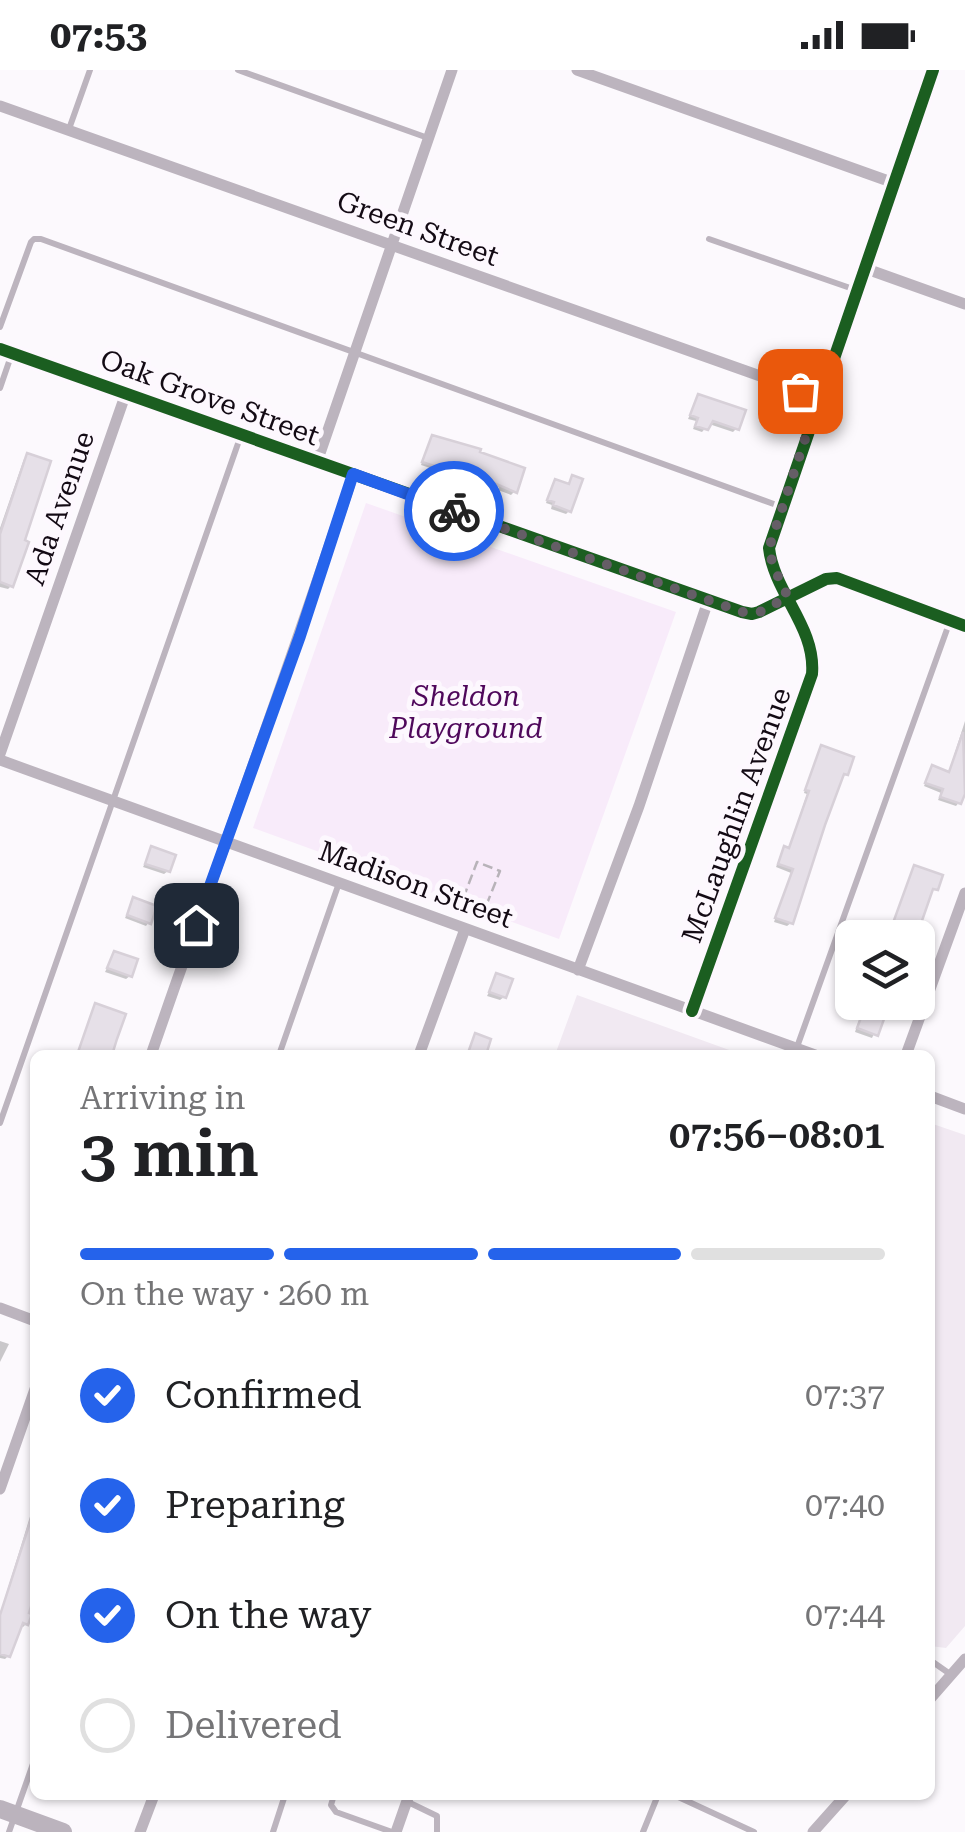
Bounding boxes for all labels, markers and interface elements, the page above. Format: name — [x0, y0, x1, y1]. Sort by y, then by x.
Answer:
text: 07:53 — [50, 13, 147, 57]
street label: Green Street — [333, 184, 503, 273]
street label: Oak Grove Street — [96, 343, 324, 452]
pin — [758, 349, 843, 434]
icon: bag — [773, 364, 828, 419]
street label: Ada Avenue — [18, 427, 101, 589]
courier — [404, 461, 504, 561]
icon: bike — [427, 484, 482, 539]
park label: Sheldon Playground — [388, 680, 543, 745]
street label: McLaughlin Avenue — [675, 683, 798, 947]
street label: Madison Street — [314, 834, 517, 935]
pin — [154, 883, 239, 968]
icon: home — [169, 898, 224, 953]
map controls — [835, 920, 935, 1020]
button: layers — [835, 920, 935, 1020]
text: Arriving in — [80, 1079, 245, 1117]
text: 07:56–08:01 — [669, 1113, 885, 1157]
text: 3 min — [80, 1116, 259, 1192]
text: On the way · 260 m — [80, 1275, 369, 1313]
icon: check — [80, 1368, 135, 1423]
text: Confirmed — [165, 1373, 362, 1417]
text: 07:37 — [805, 1376, 885, 1414]
icon: check — [80, 1478, 135, 1533]
text: Preparing — [165, 1483, 345, 1527]
text: 07:40 — [805, 1486, 885, 1524]
icon: check — [80, 1588, 135, 1643]
text: On the way — [165, 1593, 371, 1637]
text: 07:44 — [805, 1596, 885, 1634]
text: Delivered — [165, 1703, 342, 1747]

